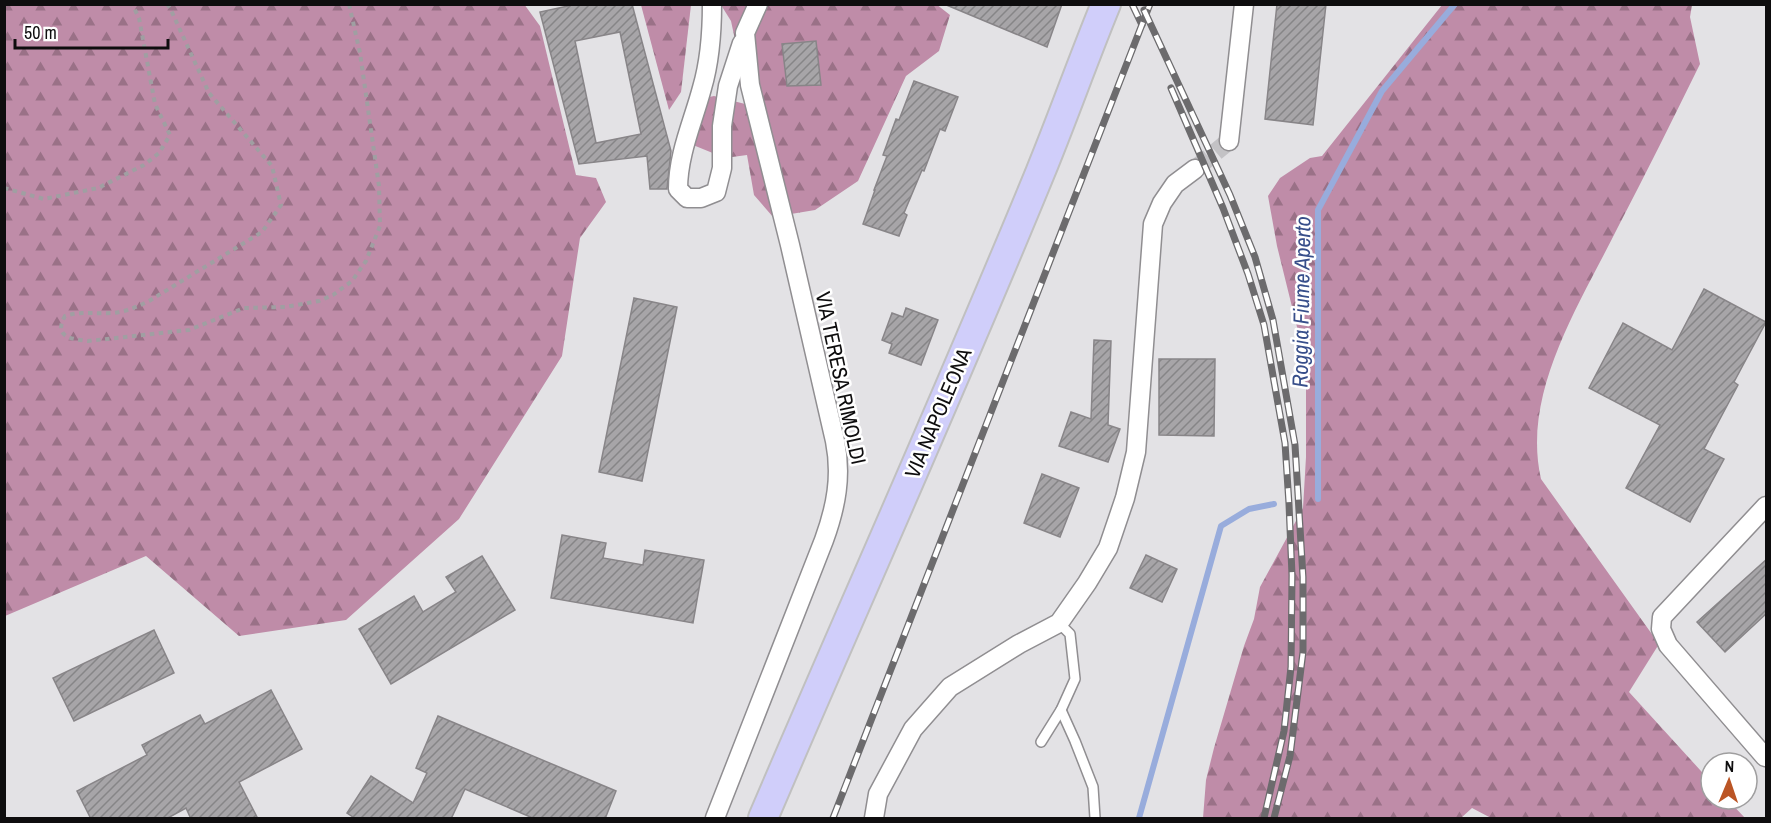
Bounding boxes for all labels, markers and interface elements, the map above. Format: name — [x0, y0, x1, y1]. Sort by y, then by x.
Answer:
scale bar — [15, 12, 168, 50]
text: 50 m — [24, 20, 57, 45]
water label: Roggia Fiume Aperto — [1285, 216, 1317, 388]
street label: VIA TERESA RIMOLDI — [809, 289, 873, 467]
street label: VIA NAPOLEONA — [898, 343, 979, 483]
north arrow — [1699, 751, 1759, 811]
text: N — [1724, 755, 1735, 777]

